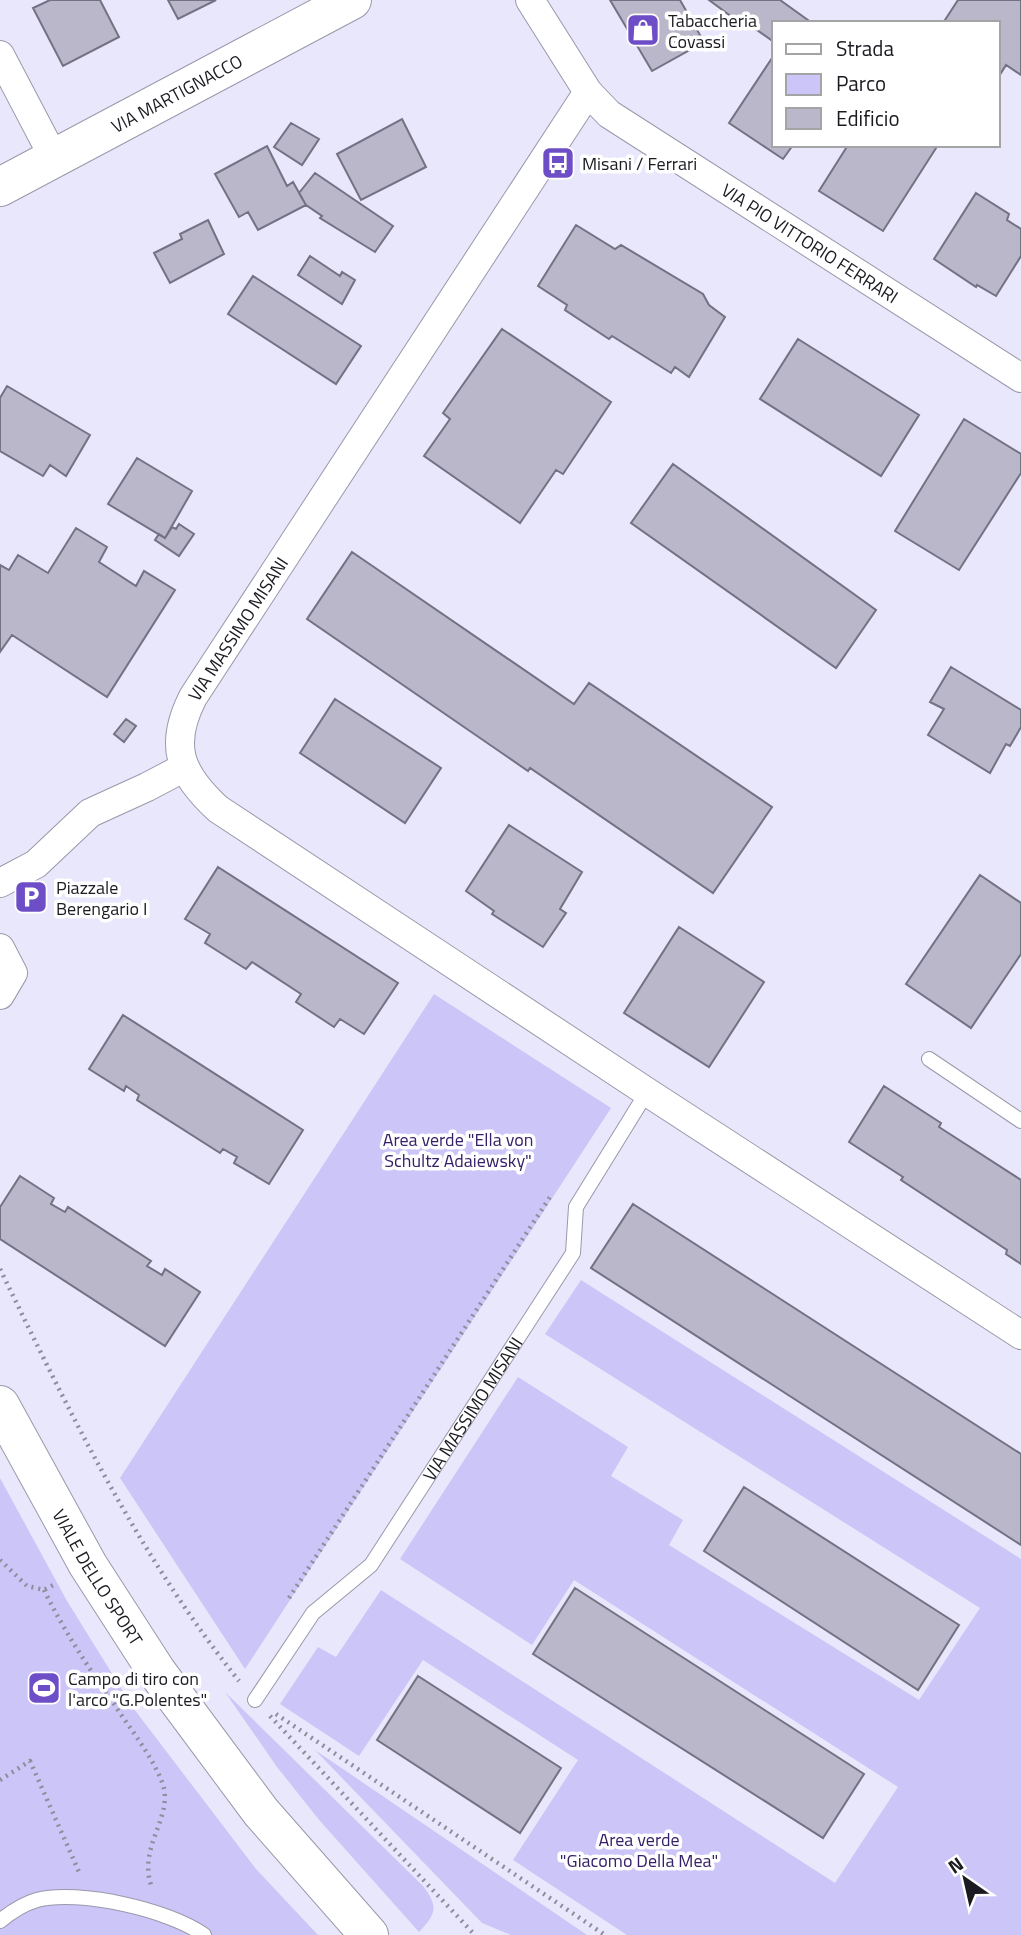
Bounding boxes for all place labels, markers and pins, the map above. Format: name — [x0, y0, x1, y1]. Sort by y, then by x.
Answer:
place label: Tabaccheria Covassi — [668, 7, 757, 55]
shop icon: Tabaccheria Covassi — [624, 11, 662, 49]
bus stop icon: Misani / Ferrari — [539, 144, 577, 182]
place label: Misani / Ferrari — [582, 150, 697, 177]
place label: Piazzale Berengario I — [56, 874, 147, 922]
parking icon: Piazzale Berengario I — [12, 878, 50, 916]
place label: Campo di tiro con l'arco "G.Polentes" — [68, 1665, 207, 1713]
sports icon: Campo di tiro con l'arco "G.Polentes" — [25, 1669, 63, 1707]

